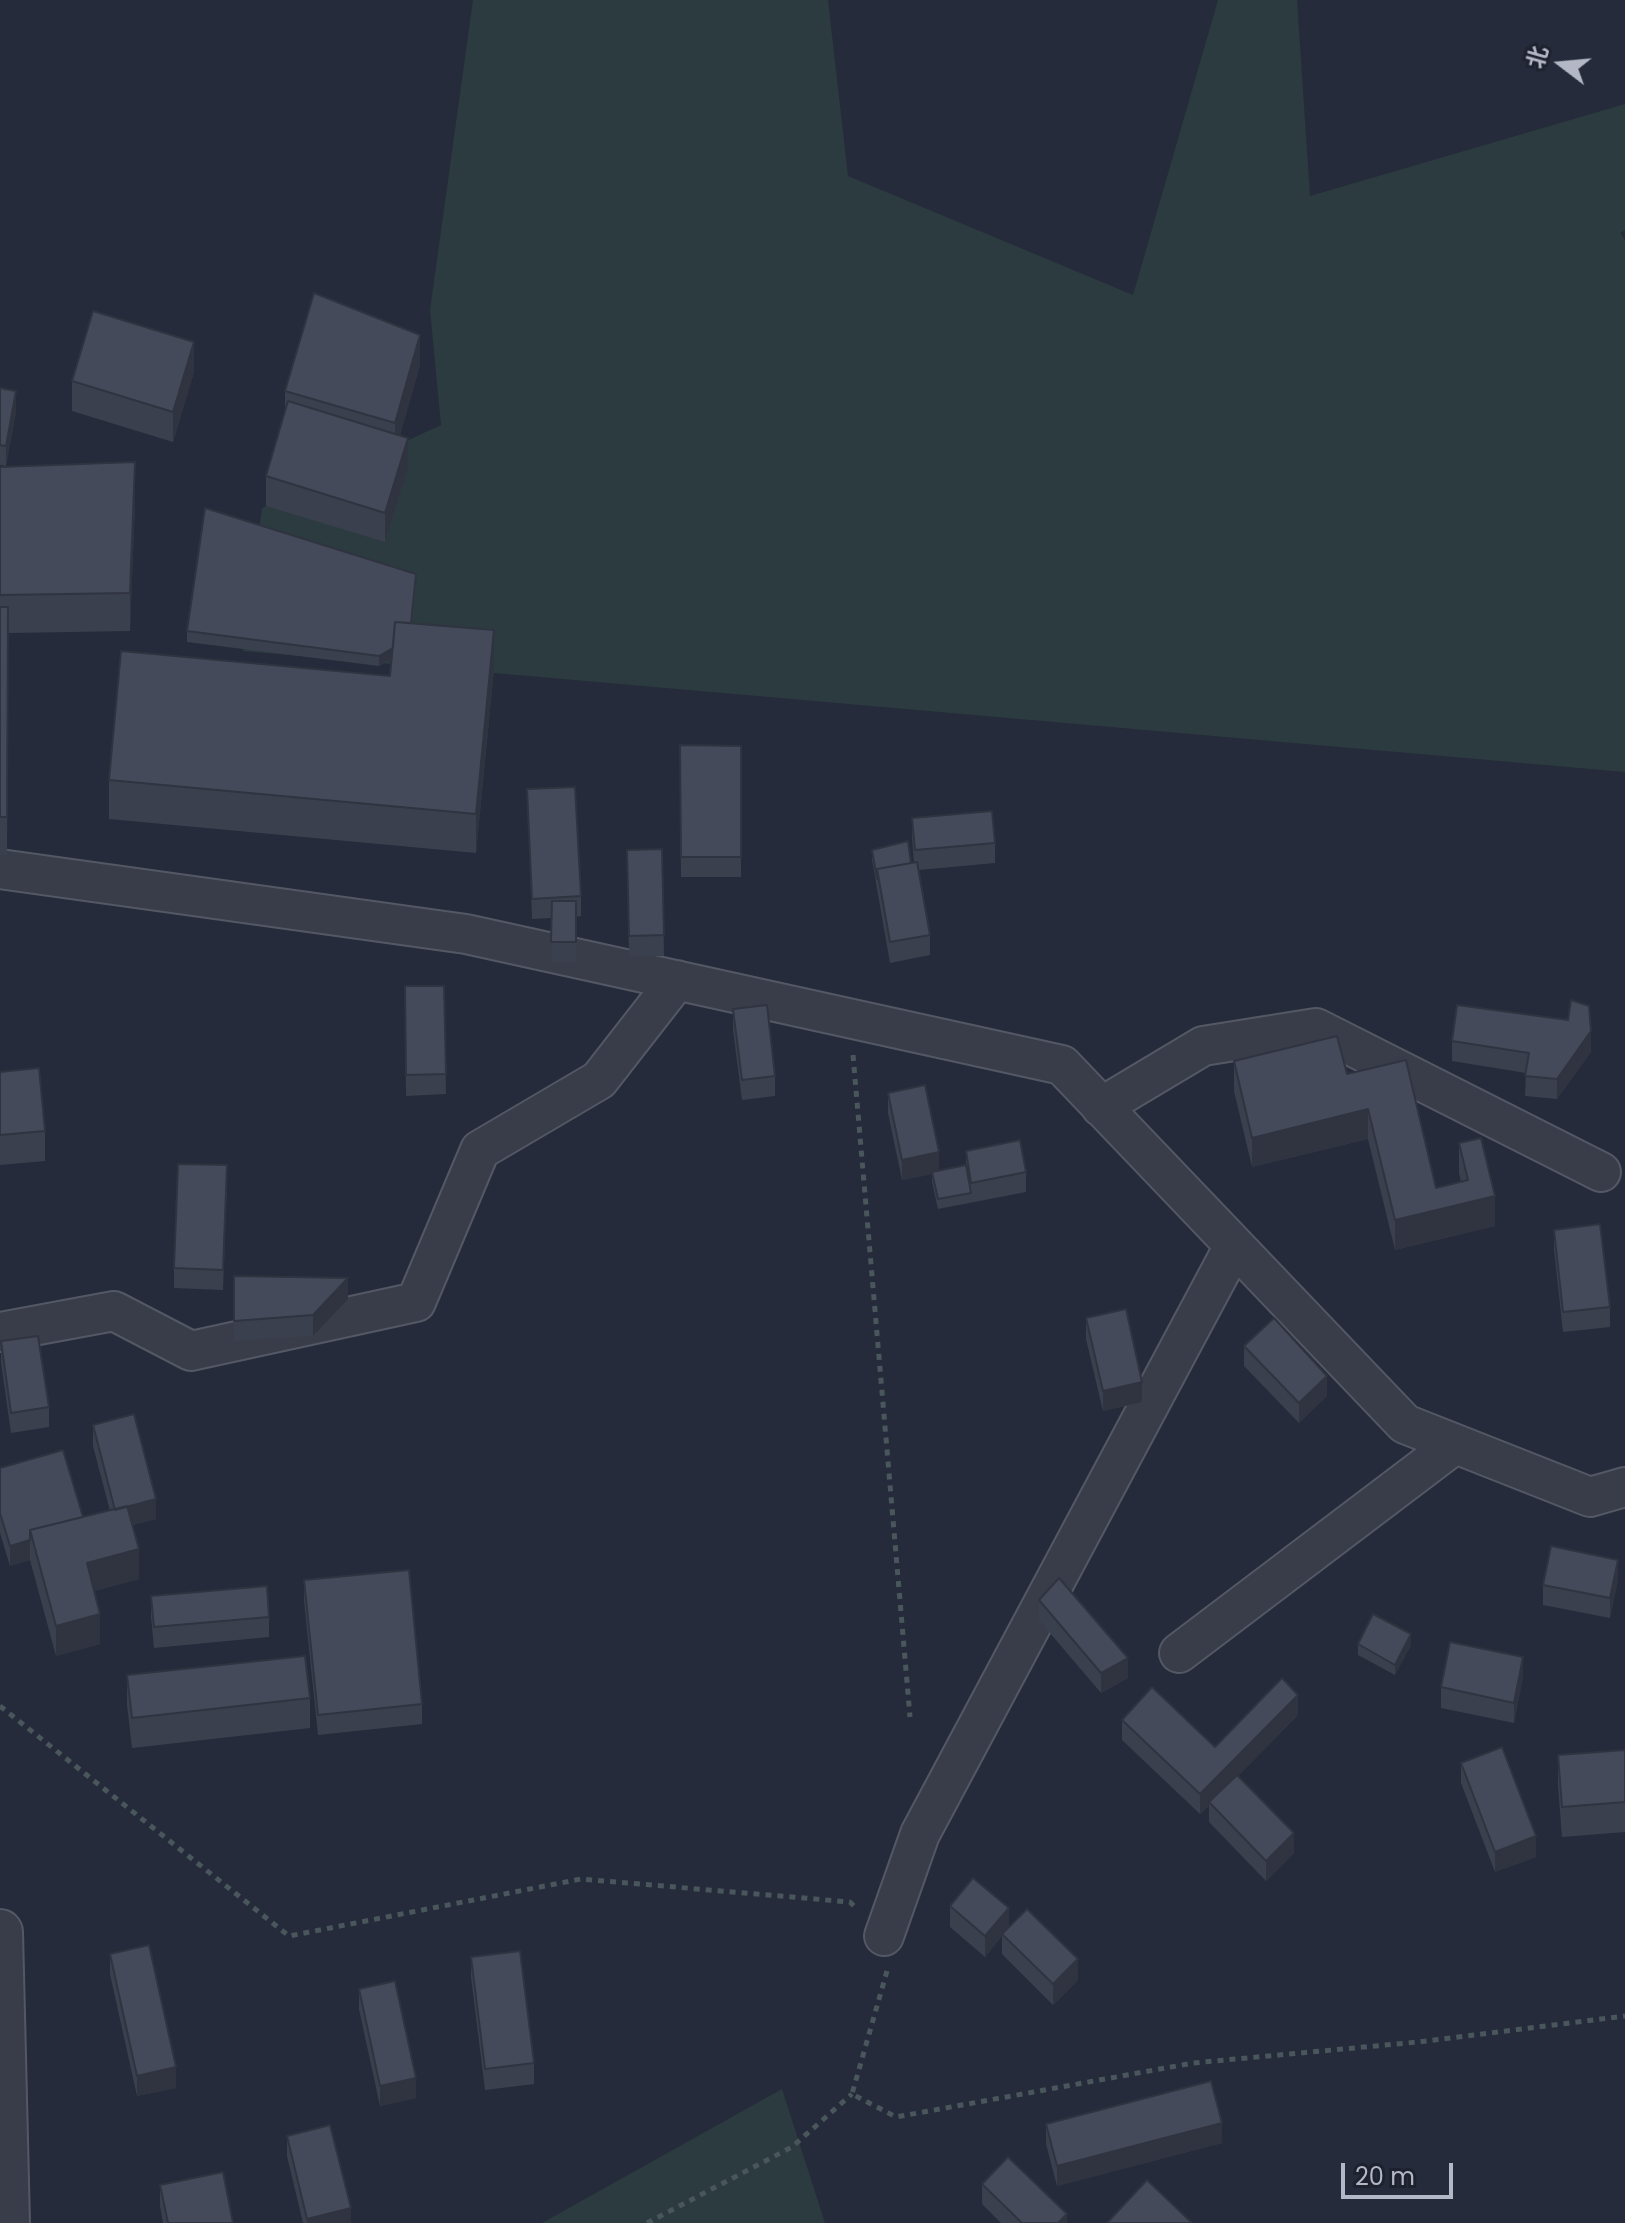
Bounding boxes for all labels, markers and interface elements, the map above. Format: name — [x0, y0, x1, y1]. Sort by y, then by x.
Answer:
north arrow — [1521, 24, 1601, 104]
text: 北 — [1520, 42, 1555, 72]
scale bar — [1345, 2147, 1457, 2197]
text: 20 m — [1355, 2160, 1415, 2193]

